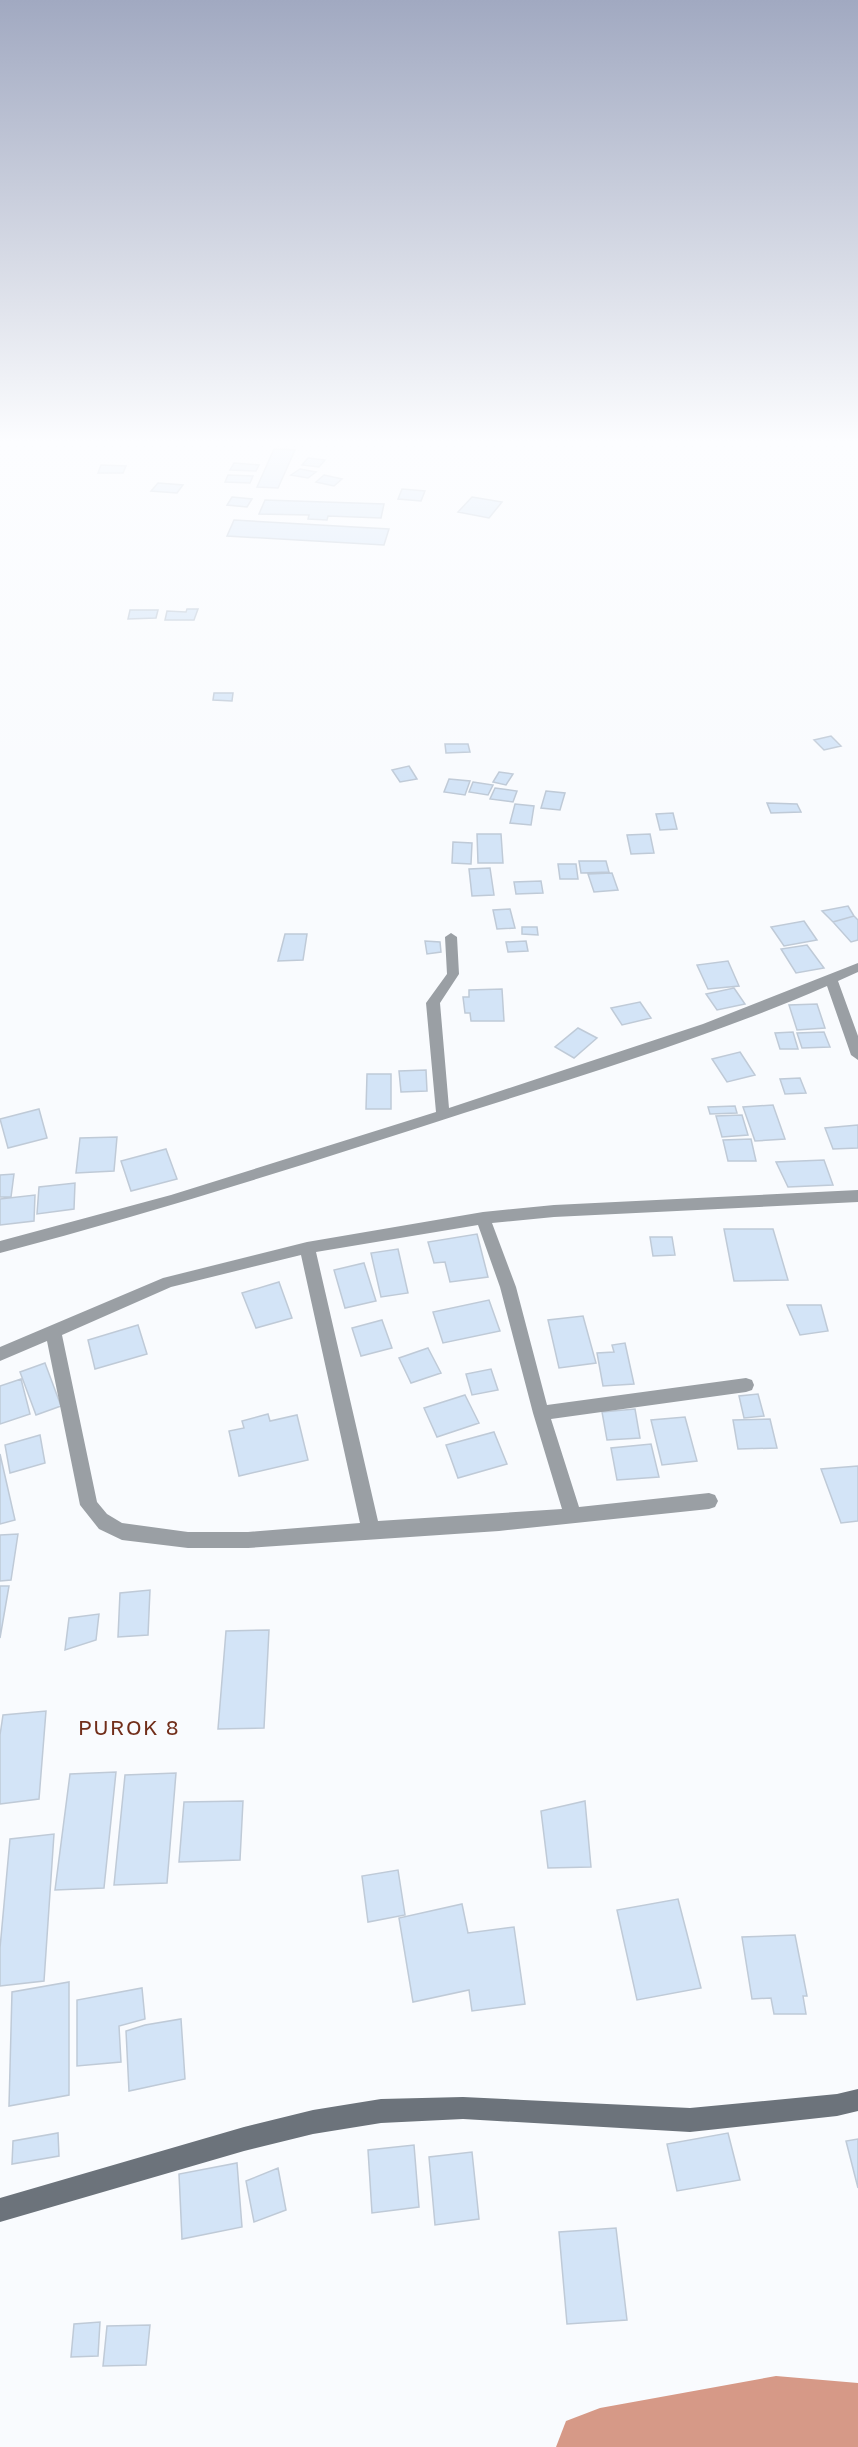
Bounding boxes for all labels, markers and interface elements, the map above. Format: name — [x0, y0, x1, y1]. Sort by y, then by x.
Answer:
district label: PUROK 8 — [78, 1714, 180, 1740]

